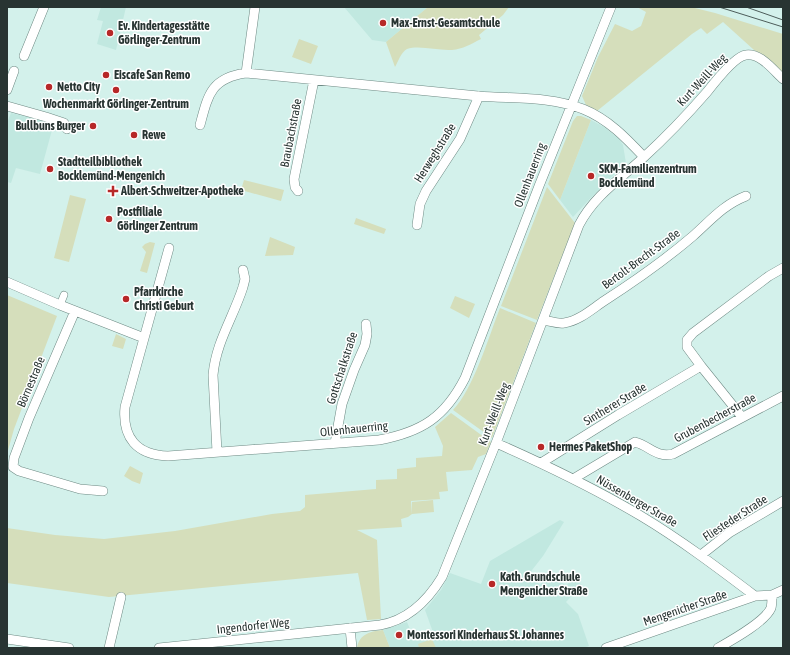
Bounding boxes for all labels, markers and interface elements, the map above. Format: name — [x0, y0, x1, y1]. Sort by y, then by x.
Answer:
place label: Max-Ernst-Gesamtschule — [391, 16, 501, 30]
marker: Max-Ernst-Gesamtschule — [378, 18, 388, 28]
place label: Ev. Kindertagesstätte Görlinger-Zentrum — [118, 19, 210, 47]
marker: Ev. Kindertagesstätte Görlinger-Zentrum — [105, 28, 115, 38]
street label: Kurt-Weill-Weg — [674, 50, 730, 109]
place label: Eiscafe San Remo — [114, 68, 191, 82]
marker: Eiscafe San Remo — [101, 70, 111, 80]
place label: Netto City — [57, 80, 100, 94]
marker: Netto City — [44, 82, 54, 92]
marker: Wochenmarkt Görlinger-Zentrum — [111, 85, 121, 95]
place label: Wochenmarkt Görlinger-Zentrum — [42, 97, 189, 111]
street label: Braubachstraße — [277, 98, 305, 168]
place label: Bullbuns Burger — [15, 119, 85, 133]
marker: Bullbuns Burger — [88, 121, 98, 131]
street label: Herweghstraße — [411, 121, 459, 185]
place label: Rewe — [142, 128, 166, 142]
marker: Rewe — [129, 130, 139, 140]
street label: Ollenhauerring — [511, 140, 549, 209]
place label: Stadtteilbibliothek Bocklemünd-Mengenich — [58, 155, 165, 183]
place label: SKM-Familienzentrum Bocklemünd — [599, 162, 697, 190]
marker: Stadtteilbibliothek Bocklemünd-Mengenich — [45, 164, 55, 174]
marker: SKM-Familienzentrum Bocklemünd — [586, 171, 596, 181]
place label: Albert-Schweitzer-Apotheke — [120, 184, 244, 198]
marker: Albert-Schweitzer-Apotheke — [108, 186, 118, 196]
place label: Postfiliale Görlinger Zentrum — [117, 205, 198, 233]
marker: Postfiliale Görlinger Zentrum — [104, 214, 114, 224]
street label: Bertolt-Brecht-Straße — [599, 226, 683, 292]
place label: Pfarrkirche Christi Geburt — [134, 285, 194, 313]
marker: Pfarrkirche Christi Geburt — [121, 294, 131, 304]
street label: Gottschalkstraße — [324, 330, 360, 406]
street label: Börnestraße — [14, 355, 48, 409]
street label: Kurt-Weill-Weg — [476, 380, 513, 447]
street label: Sintherer Straße — [581, 380, 649, 428]
street label: Grubenbecherstraße — [672, 391, 758, 445]
street label: Ollenhauerring — [319, 418, 389, 440]
place label: Hermes PaketShop — [549, 440, 633, 454]
marker: Hermes PaketShop — [536, 442, 546, 452]
street label: Nüssenberger Straße — [594, 472, 680, 530]
street label: Fliesteder Straße — [700, 492, 770, 544]
place label: Kath. Grundschule Mengenicher Straße — [500, 570, 588, 598]
marker: Kath. Grundschule Mengenicher Straße — [487, 579, 497, 589]
street label: Mengenicher Straße — [641, 587, 729, 629]
street label: Ingendorfer Weg — [216, 615, 291, 637]
place label: Montessori Kinderhaus St. Johannes — [407, 628, 565, 642]
marker: Montessori Kinderhaus St. Johannes — [394, 630, 404, 640]

